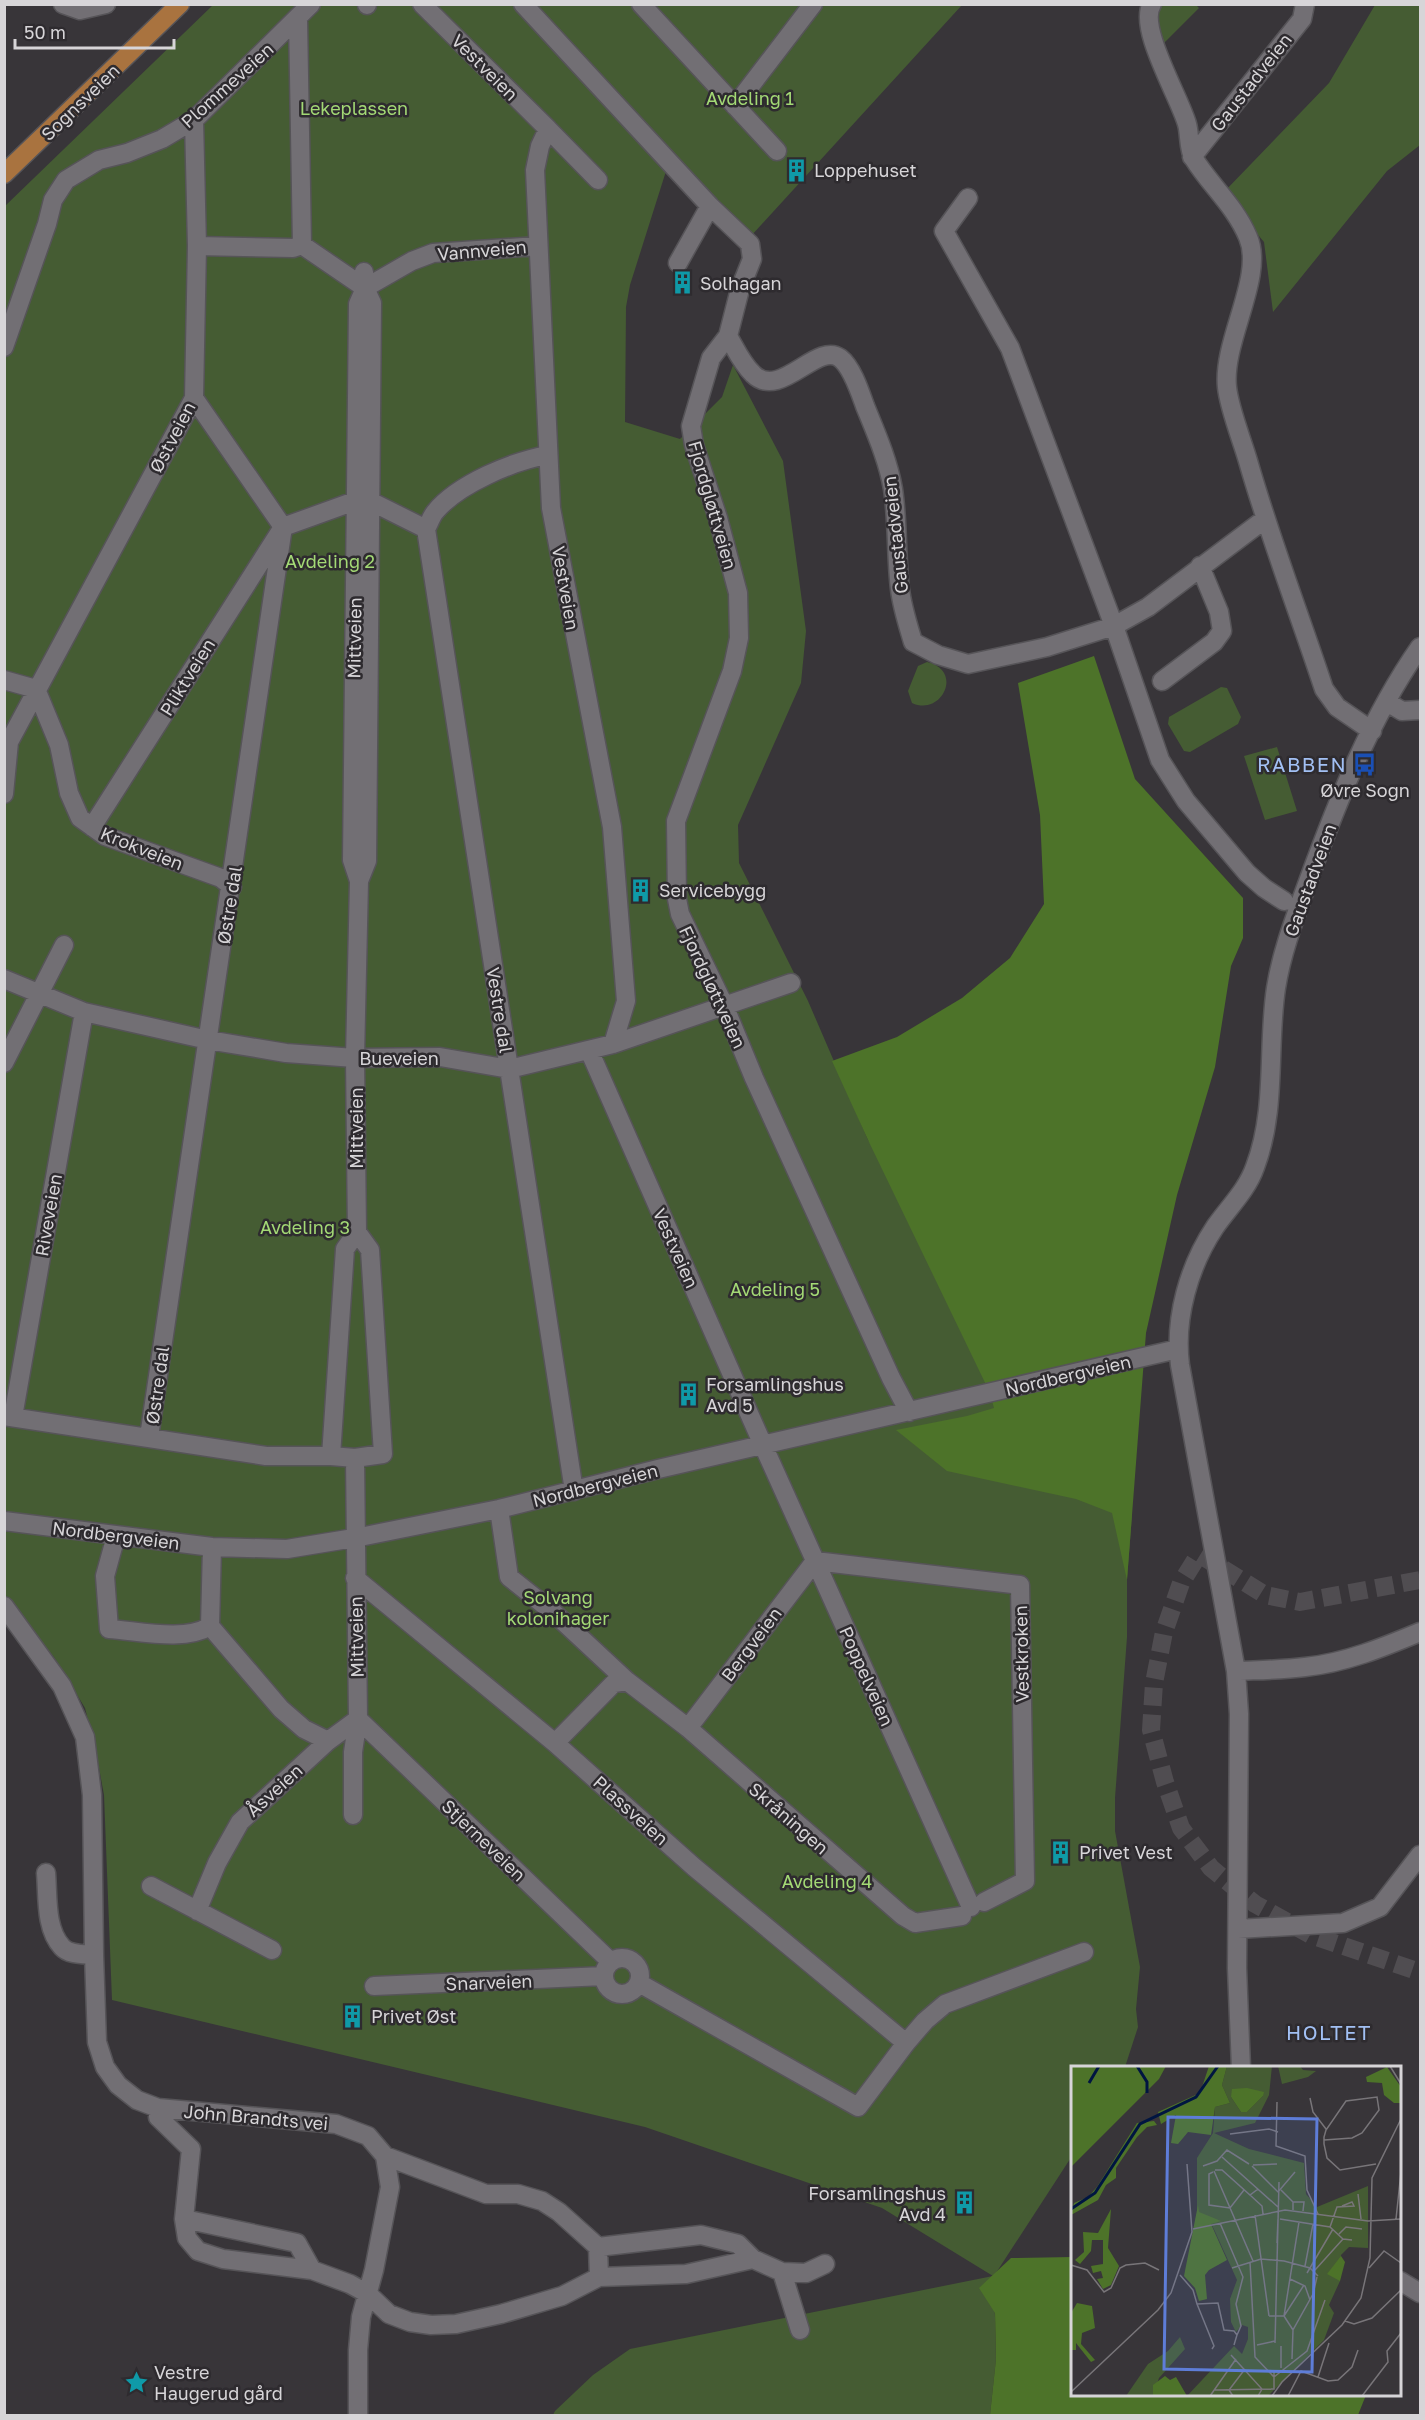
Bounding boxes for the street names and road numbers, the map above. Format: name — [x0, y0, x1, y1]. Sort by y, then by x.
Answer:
street label: Vestveien — [447, 29, 523, 105]
street label: Gaustadveien — [1206, 29, 1296, 135]
street label: Plommeveien — [176, 38, 278, 132]
street label: Sognsveien — [36, 59, 124, 145]
street label: Vannveien — [436, 235, 528, 265]
street label: Østveien — [144, 398, 200, 476]
street label: Fjordgløttveien — [684, 438, 742, 572]
street label: Gaustadveien — [878, 475, 912, 595]
street label: Vestveien — [548, 544, 584, 632]
street label: Mittveien — [342, 597, 366, 679]
street label: Pliktveien — [155, 634, 219, 720]
street label: Gaustadveien — [1279, 821, 1341, 939]
street label: Krokveien — [98, 822, 186, 874]
street label: Østre dal — [212, 864, 246, 946]
street label: Fjordgløttveien — [675, 922, 751, 1052]
street label: Vestre dal — [482, 965, 518, 1055]
street label: Bueveien — [359, 1047, 439, 1069]
street label: Mittveien — [345, 1087, 367, 1169]
street label: Riveveien — [30, 1172, 66, 1258]
street label: Vestveien — [649, 1205, 703, 1291]
street label: Østre dal — [141, 1344, 173, 1426]
street label: Nordbergveien — [1003, 1350, 1133, 1400]
street label: Nordbergveien — [530, 1459, 660, 1511]
street label: Nordbergveien — [51, 1516, 181, 1554]
street label: Mittveien — [344, 1596, 368, 1678]
street label: Bergveien — [716, 1603, 786, 1685]
street label: Vestkroken — [1009, 1605, 1033, 1703]
street label: Poppelveien — [835, 1623, 899, 1729]
street label: Åsveien — [241, 1759, 307, 1821]
street label: Plassveien — [589, 1771, 673, 1849]
street label: Skråningen — [745, 1777, 833, 1859]
street label: Stjerneveien — [437, 1794, 531, 1886]
street label: Snarveien — [445, 1969, 533, 1995]
street label: John Brandts vei — [183, 2100, 329, 2134]

